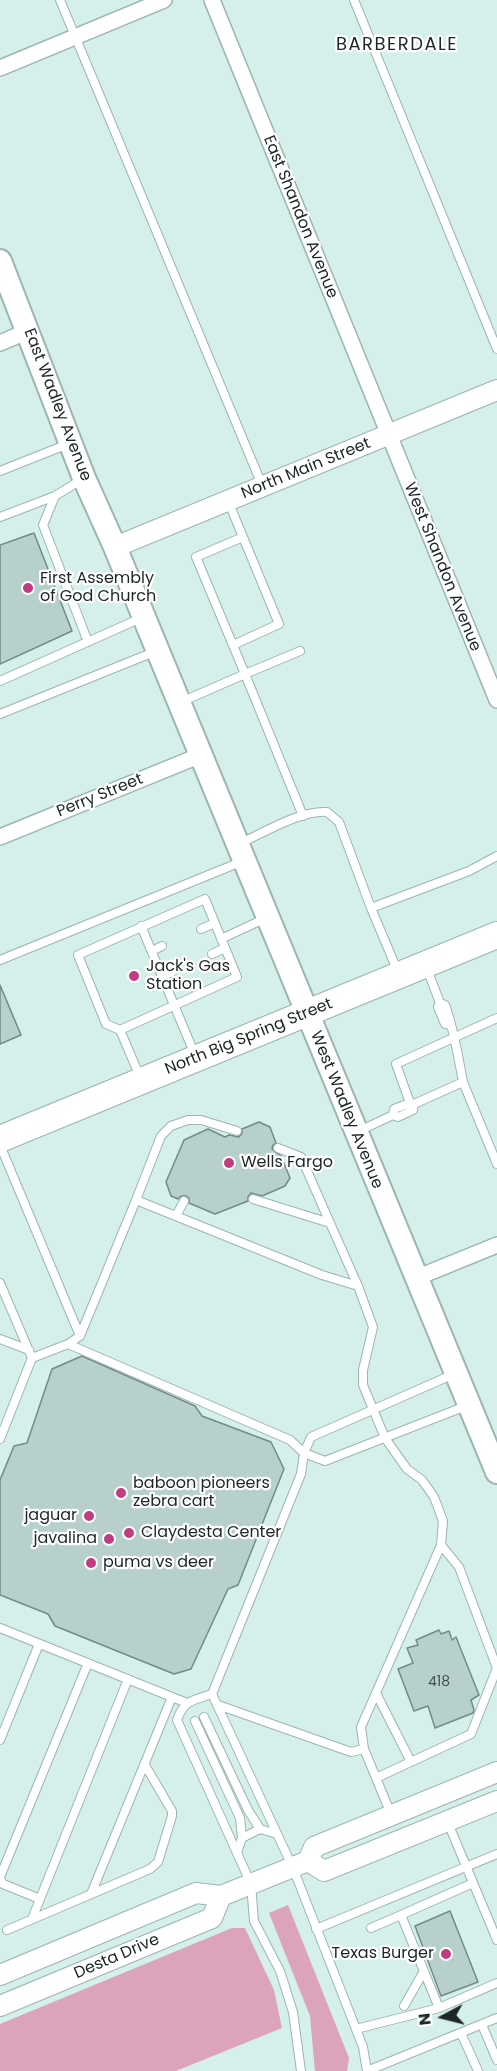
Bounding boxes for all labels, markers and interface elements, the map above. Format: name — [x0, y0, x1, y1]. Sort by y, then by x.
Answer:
district label: BARBERDALE — [336, 34, 458, 56]
street label: East Shandon Avenue — [259, 133, 341, 301]
street label: East Wadley Avenue — [19, 326, 95, 484]
street label: North Main Street — [239, 434, 373, 504]
street label: West Shandon Avenue — [399, 480, 485, 654]
place label: First Assembly of God Church — [40, 569, 156, 607]
marker: First Assembly of God Church — [21, 581, 35, 595]
street label: Perry Street — [54, 770, 146, 822]
place label: Jack's Gas Station — [146, 957, 230, 995]
marker: Jack's Gas Station — [127, 969, 141, 983]
street label: North Big Spring Street — [162, 995, 336, 1079]
street label: West Wadley Avenue — [306, 1028, 386, 1192]
place label: Wells Fargo — [241, 1153, 333, 1173]
marker: Wells Fargo — [222, 1156, 236, 1170]
place label: baboon pioneers zebra cart — [133, 1474, 270, 1512]
marker: baboon pioneers zebra cart — [114, 1486, 128, 1500]
place label: jaguar — [24, 1506, 77, 1526]
marker: jaguar — [82, 1509, 96, 1523]
place label: Claydesta Center — [141, 1523, 281, 1543]
marker: Claydesta Center — [122, 1526, 136, 1540]
place label: javalina — [33, 1529, 97, 1549]
marker: javalina — [102, 1532, 116, 1546]
place label: puma vs deer — [103, 1553, 214, 1573]
marker: puma vs deer — [84, 1556, 98, 1570]
house number: 418 — [428, 1674, 450, 1690]
street label: Desta Drive — [72, 1930, 162, 1984]
place label: Texas Burger — [332, 1944, 434, 1964]
marker: Texas Burger — [439, 1947, 453, 1961]
north arrow — [413, 1987, 473, 2047]
text: N — [412, 2012, 437, 2027]

